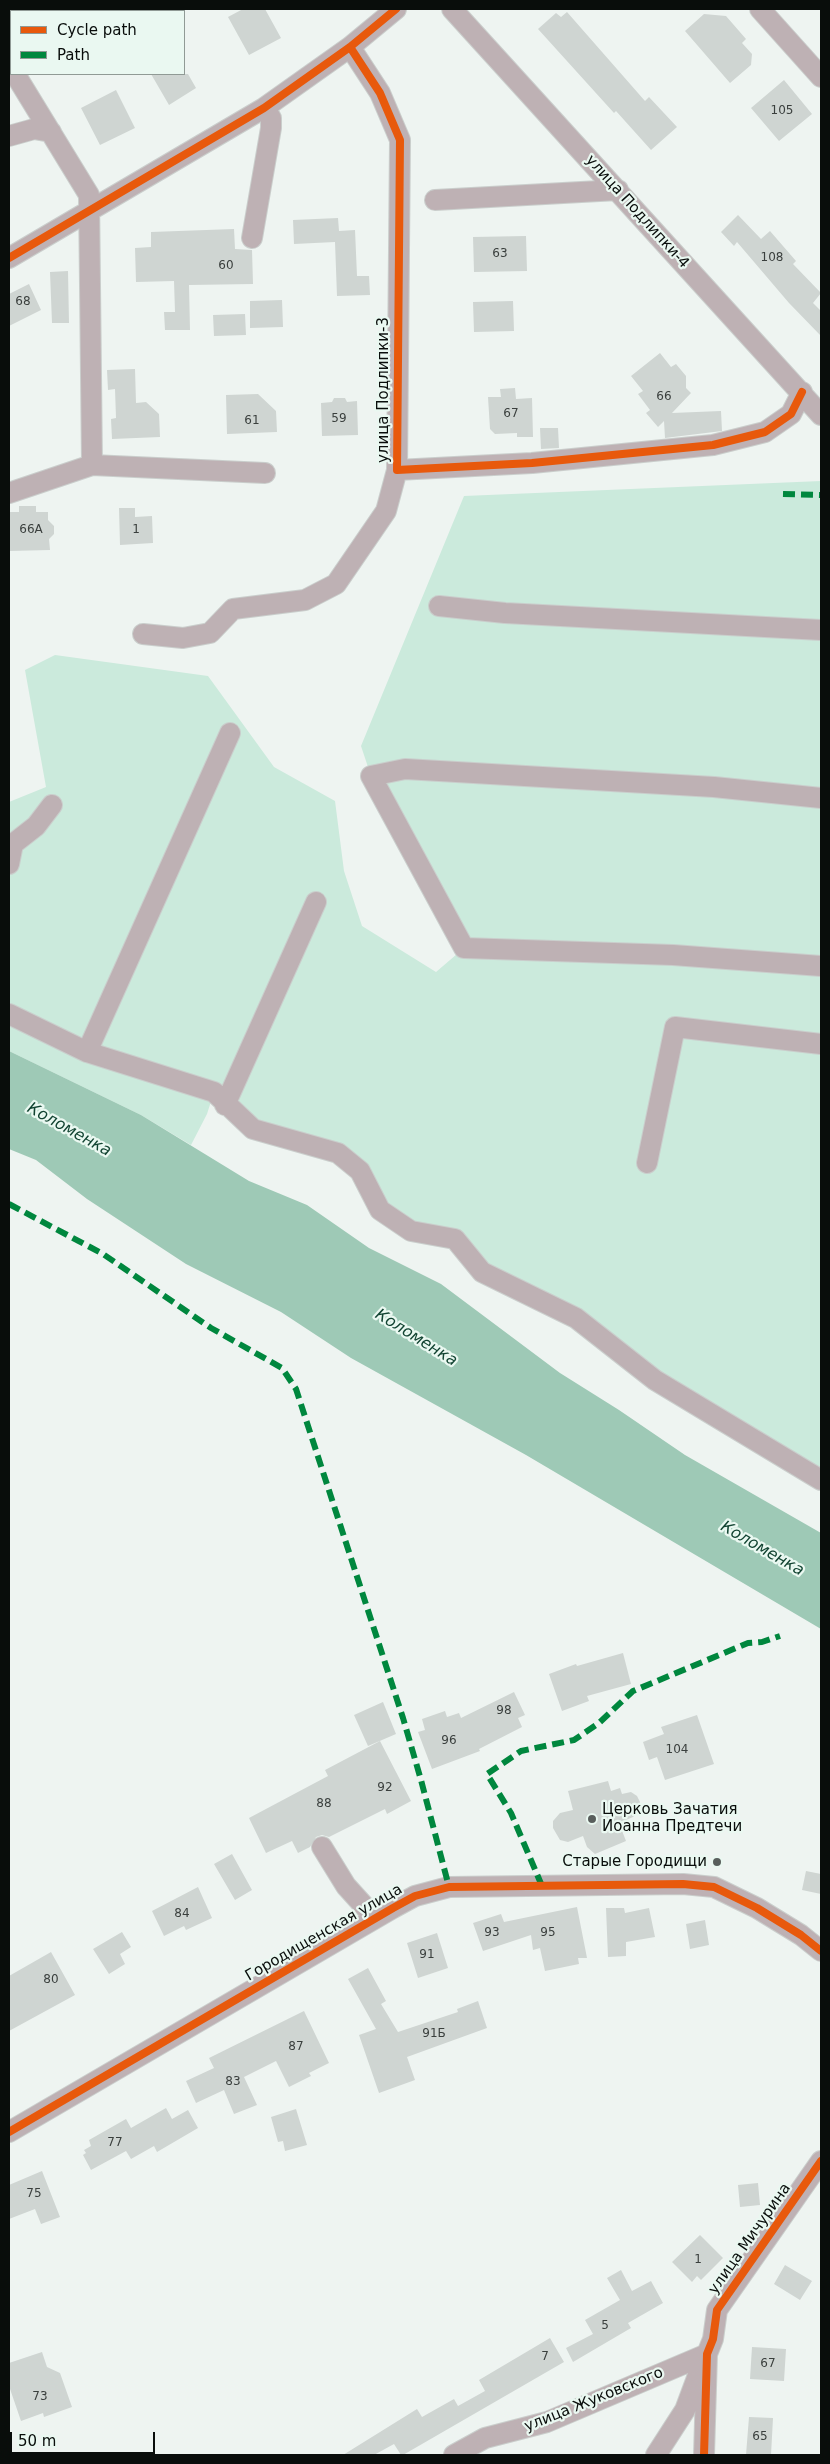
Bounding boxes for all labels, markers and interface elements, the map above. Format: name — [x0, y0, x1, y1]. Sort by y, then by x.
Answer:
legend — [10, 10, 185, 75]
text: Cycle path — [57, 21, 137, 39]
text: Path — [57, 46, 90, 64]
house number: 105 — [771, 104, 793, 118]
street label: улица Подлипки-4 — [581, 152, 693, 272]
house number: 63 — [492, 247, 508, 261]
house number: 108 — [761, 251, 783, 265]
house number: 60 — [218, 259, 234, 273]
house number: 68 — [15, 295, 31, 309]
street label: улица Подлипки-3 — [375, 317, 393, 463]
house number: 66 — [656, 390, 672, 404]
house number: 67 — [503, 407, 519, 421]
house number: 59 — [331, 412, 347, 426]
house number: 61 — [244, 414, 260, 428]
house number: 66А — [19, 523, 43, 537]
house number: 1 — [132, 523, 140, 537]
water label: Коломенка — [24, 1099, 114, 1161]
water label: Коломенка — [371, 1305, 461, 1371]
water label: Коломенка — [717, 1517, 807, 1581]
house number: 98 — [496, 1704, 512, 1718]
house number: 96 — [441, 1734, 457, 1748]
house number: 104 — [666, 1743, 688, 1757]
house number: 92 — [377, 1781, 393, 1795]
house number: 88 — [316, 1797, 332, 1811]
place label: Церковь Зачатия Иоанна Предтечи — [602, 1801, 742, 1836]
marker: Церковь Зачатия Иоанна Предтечи — [586, 1813, 598, 1825]
place label: Старые Городищи — [562, 1853, 707, 1871]
marker: Старые Городищи — [711, 1856, 723, 1868]
street label: Городищенская улица — [242, 1881, 406, 1985]
house number: 84 — [174, 1907, 190, 1921]
house number: 93 — [484, 1926, 500, 1940]
house number: 95 — [540, 1926, 556, 1940]
house number: 91 — [419, 1948, 435, 1962]
house number: 80 — [43, 1973, 59, 1987]
house number: 91Б — [422, 2027, 446, 2041]
house number: 87 — [288, 2040, 304, 2054]
house number: 83 — [225, 2075, 241, 2089]
house number: 77 — [107, 2136, 123, 2150]
street label: улица Мичурина — [705, 2180, 795, 2298]
house number: 75 — [26, 2187, 42, 2201]
house number: 1 — [694, 2253, 702, 2267]
house number: 5 — [601, 2319, 609, 2333]
house number: 7 — [541, 2350, 549, 2364]
house number: 67 — [760, 2357, 776, 2371]
street label: улица Жуковского — [522, 2364, 666, 2436]
house number: 73 — [32, 2390, 48, 2404]
scale bar — [12, 2422, 158, 2454]
house number: 65 — [752, 2430, 768, 2444]
text: 50 m — [18, 2432, 56, 2450]

